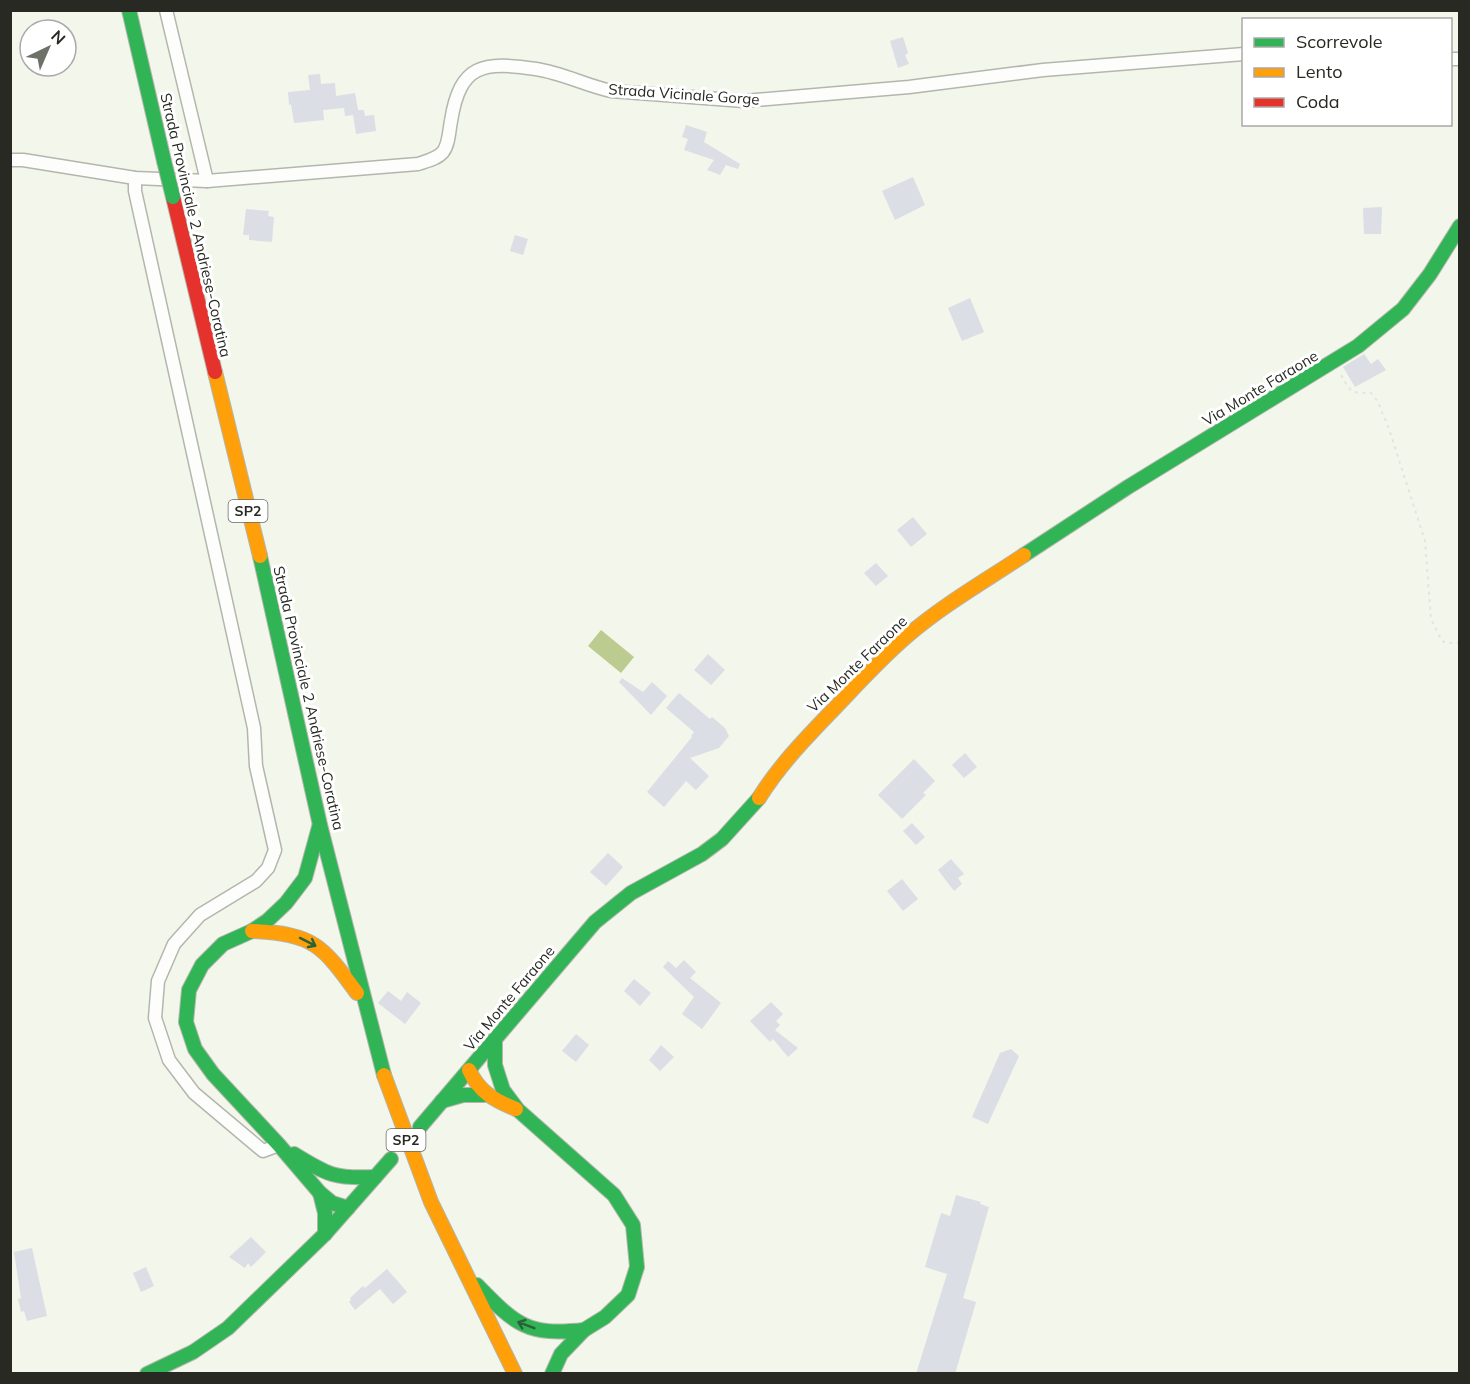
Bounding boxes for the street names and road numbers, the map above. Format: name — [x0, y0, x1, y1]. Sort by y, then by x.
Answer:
street label: Strada Vicinale Gorge — [608, 79, 760, 109]
street label: Strada Provinciale 2 Andriese-Coratina — [156, 91, 236, 359]
street label: Via Monte Faraone — [1199, 346, 1321, 430]
road number: SP2 — [228, 500, 268, 522]
street label: Strada Provinciale 2 Andriese-Coratina — [269, 564, 349, 832]
street label: Via Monte Faraone — [803, 612, 911, 716]
street label: Via Monte Faraone — [459, 942, 559, 1054]
road number: SP2 — [386, 1129, 426, 1151]

